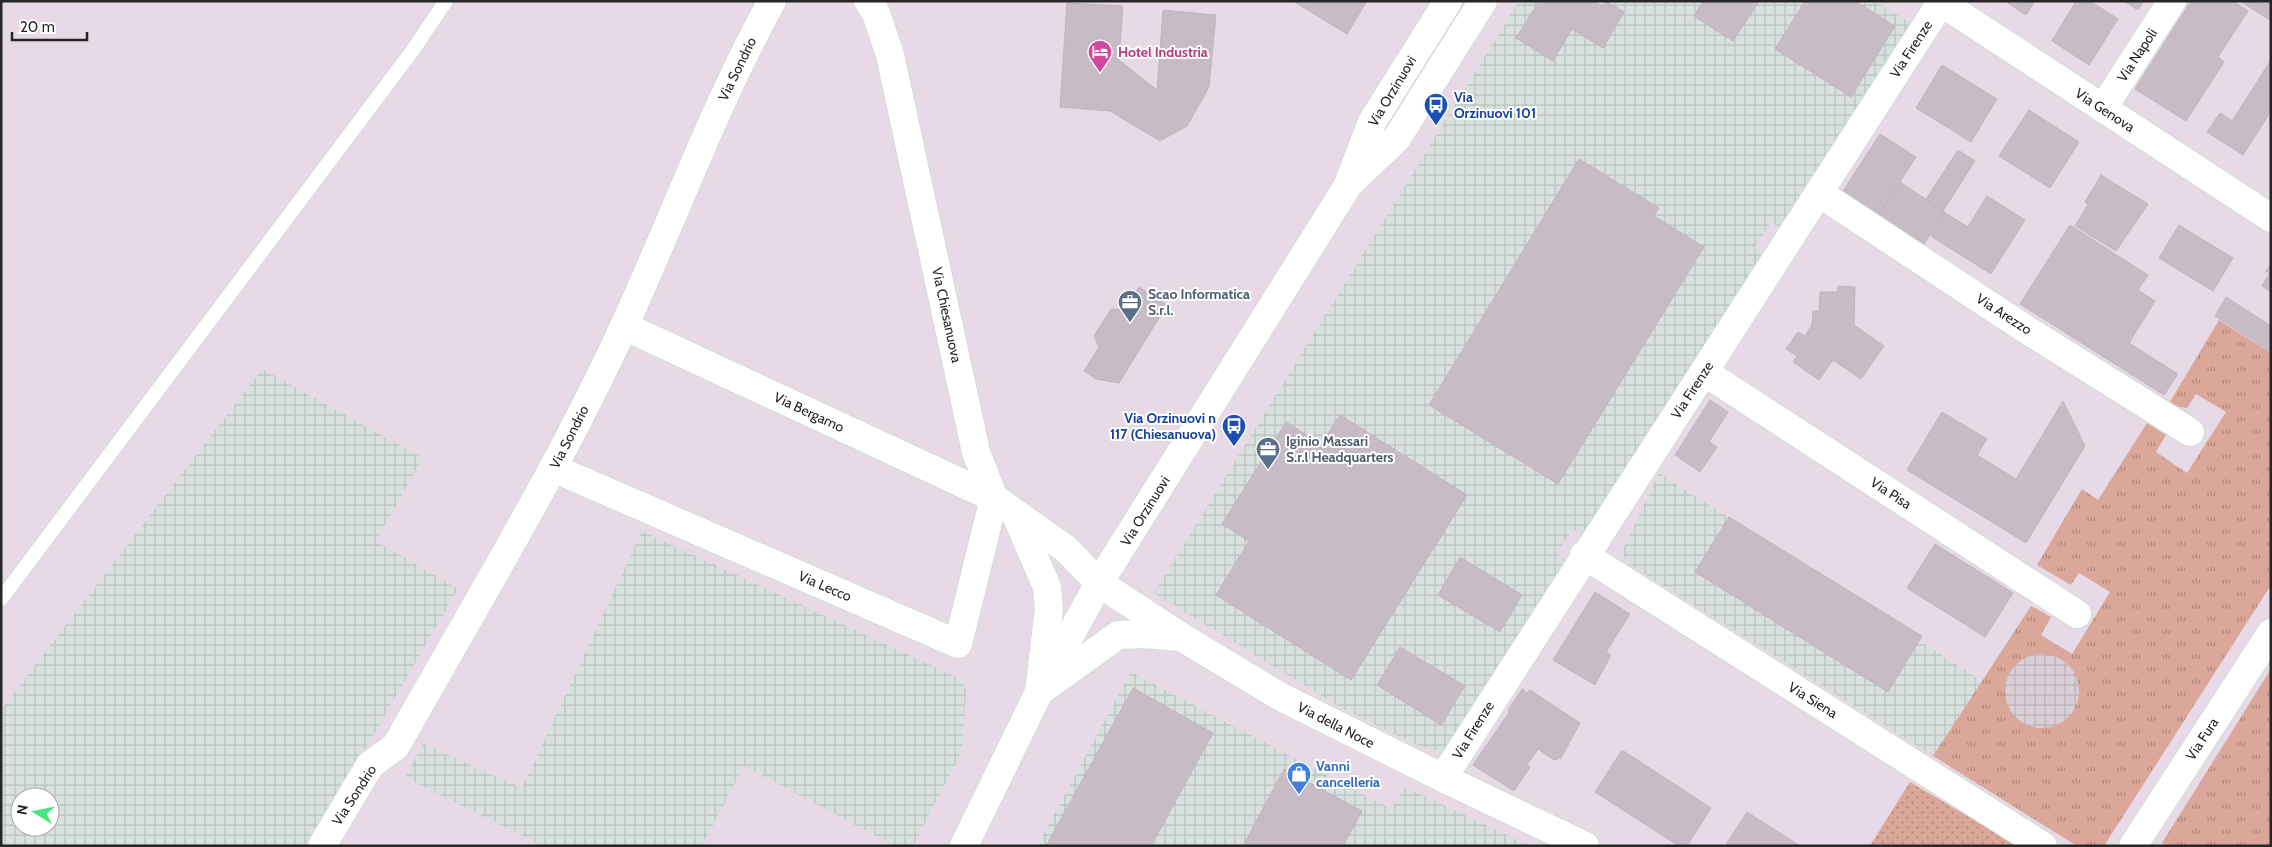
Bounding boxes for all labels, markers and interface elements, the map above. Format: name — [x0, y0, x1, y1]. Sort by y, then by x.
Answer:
scale bar — [12, 10, 88, 42]
street label: Via Firenze — [1886, 17, 1936, 81]
text: 20 m — [20, 18, 55, 36]
street label: Via Napoli — [2113, 25, 2161, 85]
street label: Via Sondrio — [714, 34, 760, 104]
hotel icon: Hotel Industria — [1087, 39, 1113, 73]
place label: Hotel Industria — [1118, 43, 1208, 61]
street label: Via Orzinuovi — [1364, 52, 1420, 130]
street label: Via Genova — [2072, 84, 2138, 136]
place label: Via Orzinuovi 101 — [1454, 88, 1536, 122]
bus stop icon: Via Orzinuovi 101 — [1423, 92, 1449, 126]
street label: Via Chiesanuova — [928, 266, 966, 365]
place label: Scao Informatica S.r.l. — [1148, 285, 1250, 319]
office icon: Scao Informatica S.r.l. — [1117, 289, 1143, 323]
street label: Via Arezzo — [1973, 289, 2035, 339]
street label: Via Firenze — [1667, 358, 1717, 422]
street label: Via Bergamo — [771, 388, 847, 436]
street label: Via Sondrio — [545, 402, 593, 472]
place label: Via Orzinuovi n 117 (Chiesanuova) — [1110, 409, 1216, 443]
bus stop icon: Via Orzinuovi n 117 (Chiesanuova) — [1221, 413, 1247, 447]
place label: Iginio Massari S.r.l Headquarters — [1286, 432, 1394, 466]
office icon: Iginio Massari S.r.l Headquarters — [1255, 436, 1281, 470]
street label: Via Orzinuovi — [1116, 473, 1174, 549]
street label: Via Pisa — [1867, 473, 1915, 513]
street label: Via Lecco — [796, 567, 855, 605]
street label: Via Siena — [1785, 678, 1841, 722]
street label: Via della Noce — [1294, 698, 1378, 752]
street label: Via Firenze — [1448, 698, 1498, 762]
street label: Via Fura — [2182, 714, 2223, 764]
place label: Vanni cancelleria — [1316, 757, 1380, 791]
street label: Via Sondrio — [328, 761, 380, 829]
shop icon: Vanni cancelleria — [1286, 761, 1312, 795]
north arrow — [10, 787, 60, 837]
text: N — [12, 803, 32, 816]

